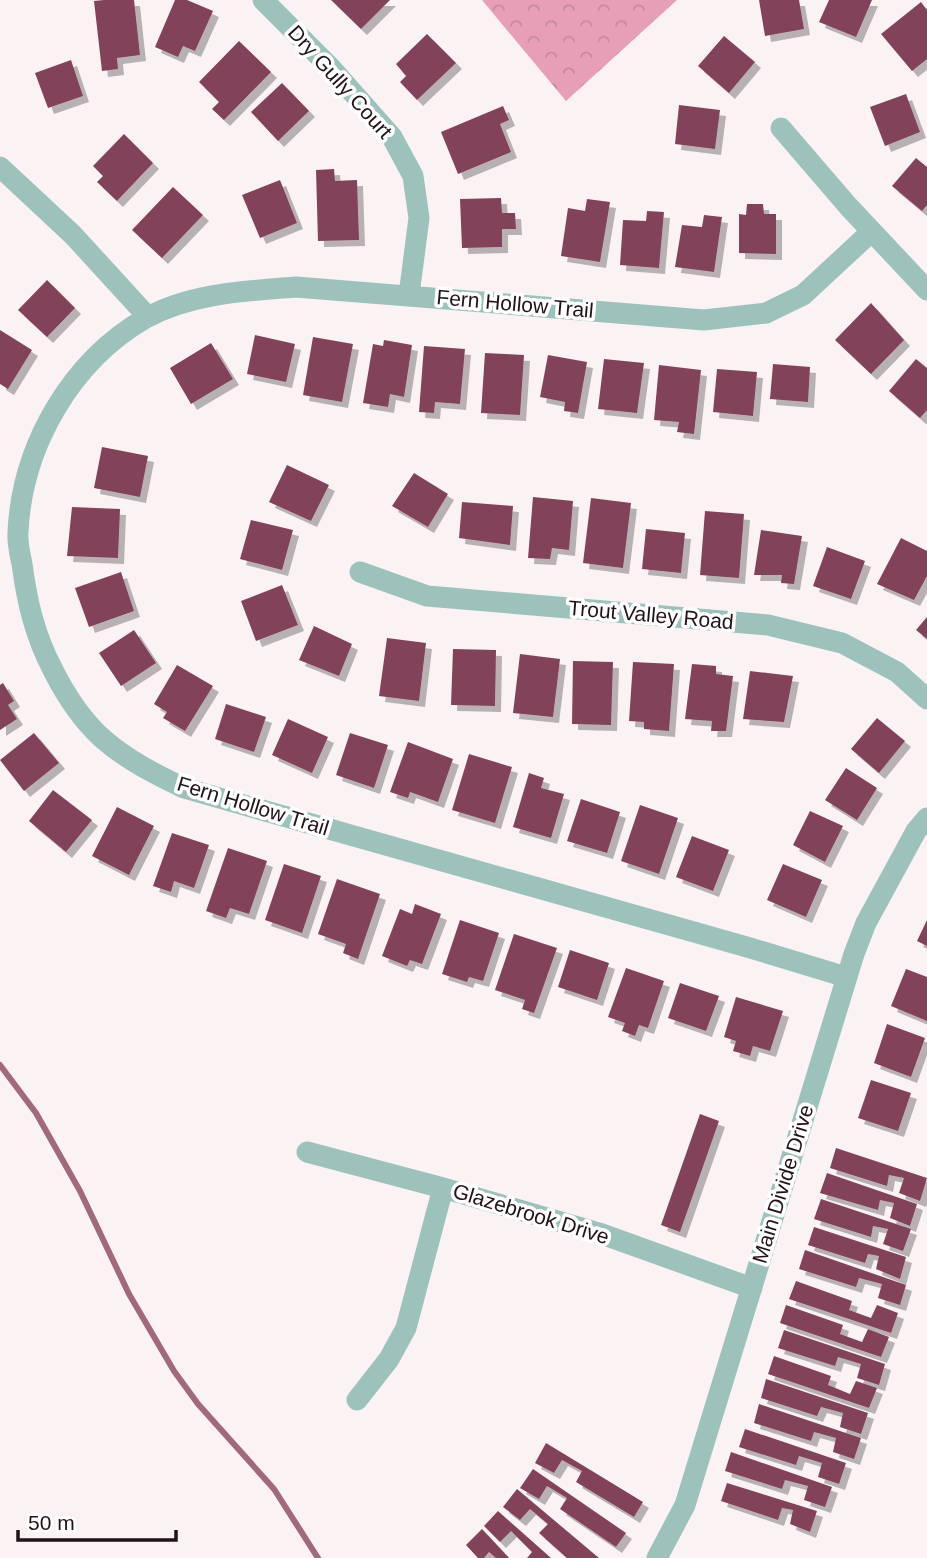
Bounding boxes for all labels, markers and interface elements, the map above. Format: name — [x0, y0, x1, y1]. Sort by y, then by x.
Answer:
street label: Dry Gully Court — [284, 21, 397, 143]
street label: Fern Hollow Trail — [436, 285, 595, 322]
street label: Trout Valley Road — [567, 596, 735, 633]
street label: Fern Hollow Trail — [174, 771, 332, 840]
street label: Main Divide Drive — [747, 1102, 818, 1266]
street label: Glazebrook Drive — [450, 1179, 612, 1248]
scale bar — [18, 1498, 175, 1542]
text: 50 m — [28, 1511, 75, 1534]

